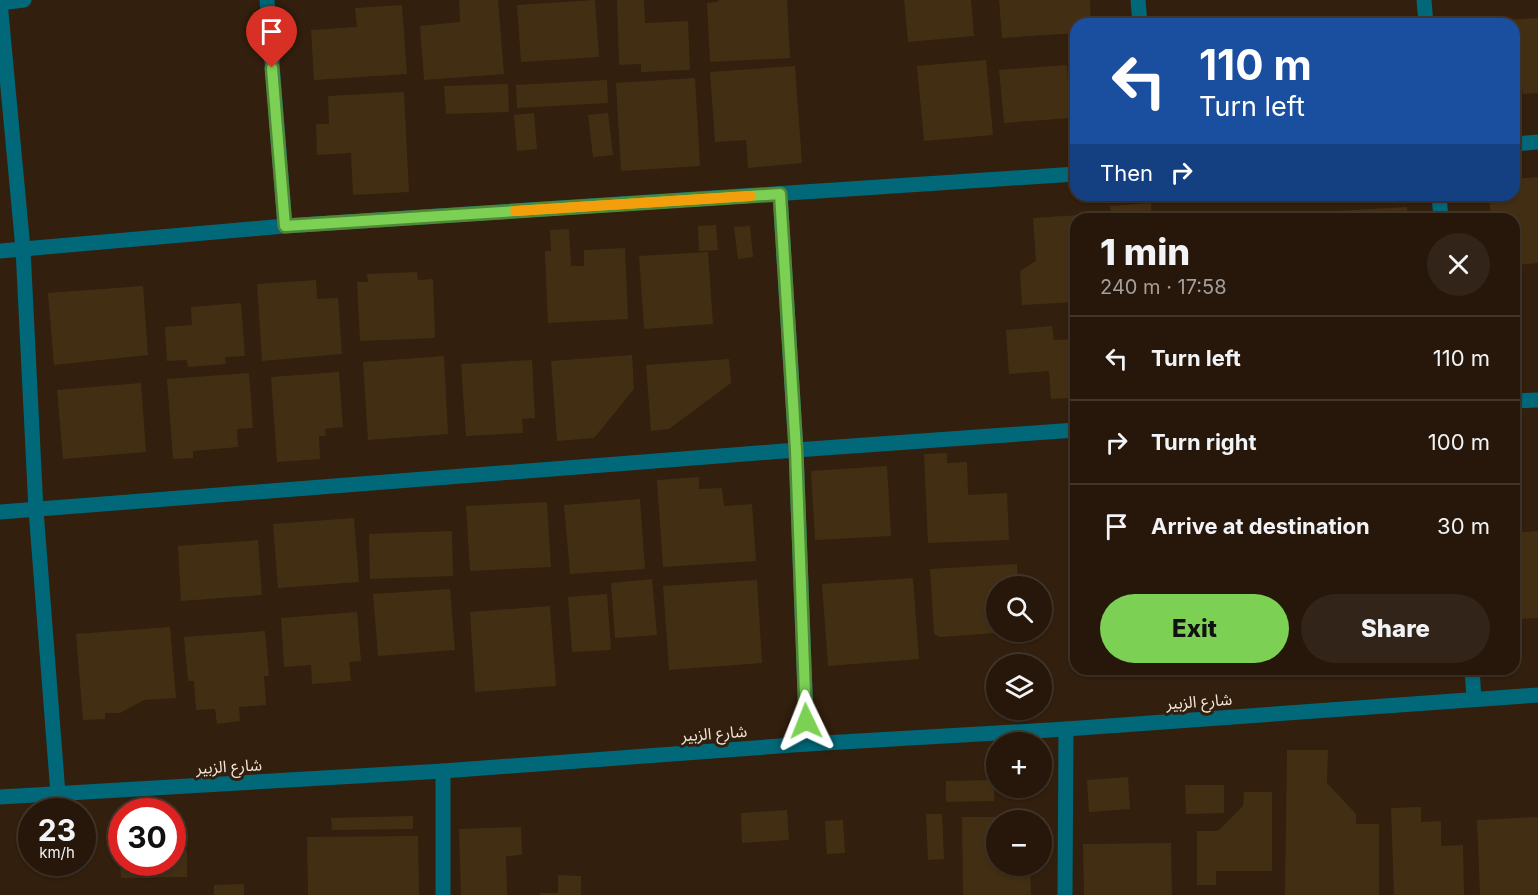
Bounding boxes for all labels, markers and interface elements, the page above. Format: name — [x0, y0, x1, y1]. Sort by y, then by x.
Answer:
pin — [246, 6, 297, 68]
icon: arrive — [255, 15, 288, 48]
text: 110 m — [1199, 39, 1312, 90]
icon: left — [1100, 42, 1178, 120]
text: Turn left — [1199, 90, 1305, 123]
icon: right — [1165, 156, 1198, 189]
text: Then — [1100, 160, 1153, 186]
text: 1 min — [1100, 230, 1190, 274]
button: close — [1427, 233, 1490, 296]
text: 240 m · 17:58 — [1100, 275, 1227, 299]
icon: left — [1100, 342, 1133, 375]
text: Turn left — [1151, 345, 1241, 371]
text: 110 m — [1433, 345, 1490, 371]
icon: right — [1100, 426, 1133, 459]
text: Turn right — [1151, 429, 1257, 455]
text: 100 m — [1428, 429, 1490, 455]
icon: arrive — [1100, 510, 1133, 543]
text: Arrive at destination — [1151, 513, 1370, 539]
text: 30 m — [1437, 513, 1490, 539]
map controls — [986, 576, 1052, 876]
button: search — [986, 576, 1052, 642]
button: Exit — [1100, 594, 1289, 663]
button: Share — [1301, 594, 1490, 663]
button: layers — [986, 654, 1052, 720]
position arrow — [774, 689, 838, 753]
street label: شارع الزبير — [1164, 689, 1233, 716]
street label: شارع الزبير — [679, 721, 748, 748]
button: + — [986, 732, 1052, 798]
street label: شارع الزبير — [194, 754, 263, 781]
speed limit sign: 30 — [108, 798, 186, 876]
button: − — [986, 810, 1052, 876]
text: 23 — [38, 812, 76, 848]
text: km/h — [39, 843, 75, 862]

